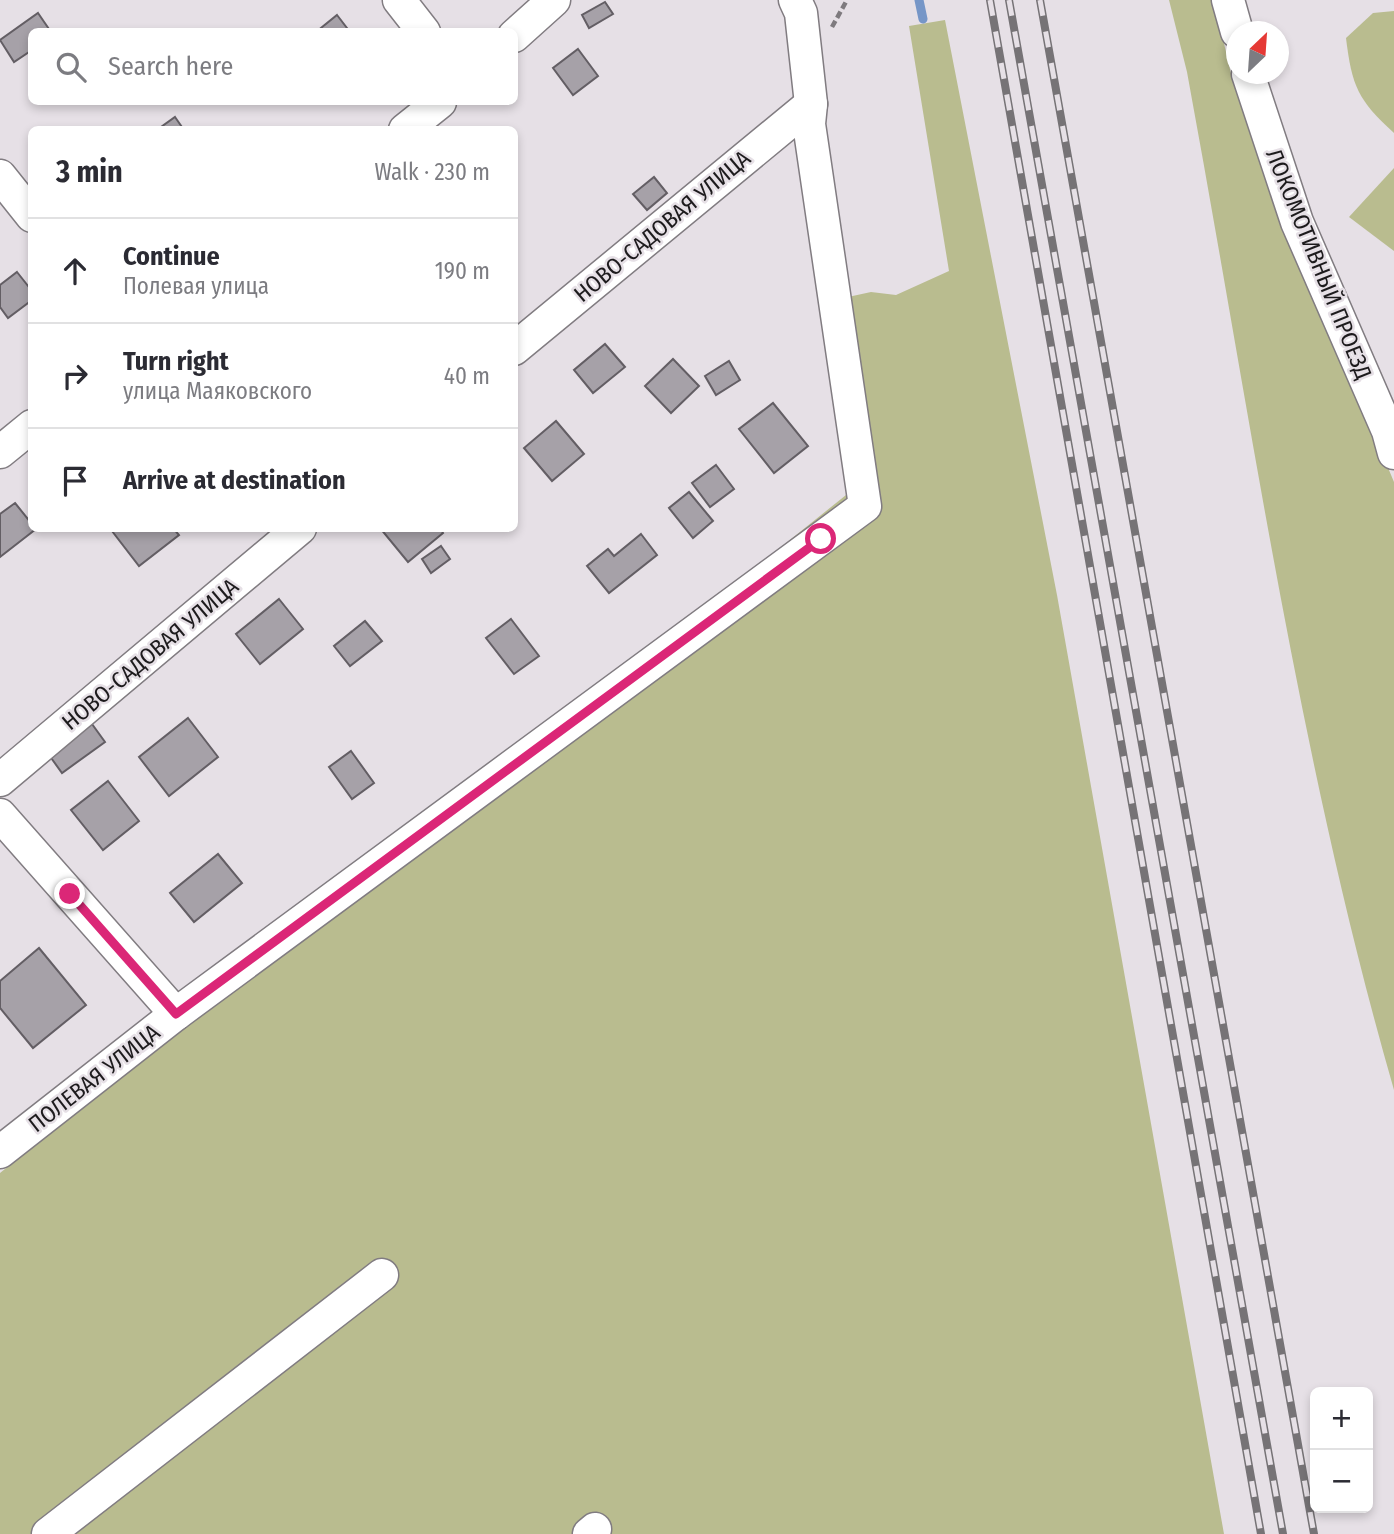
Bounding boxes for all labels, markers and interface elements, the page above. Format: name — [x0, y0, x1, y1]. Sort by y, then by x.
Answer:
north arrow — [1226, 21, 1289, 84]
search box — [28, 28, 518, 105]
icon: search — [52, 48, 90, 86]
text: Search here — [108, 51, 233, 82]
street label: НОВО-САДОВАЯ УЛИЦА — [568, 144, 756, 308]
street label: ЛОКОМОТИВНЫЙ ПРОЕЗД — [1260, 145, 1378, 383]
text: 3 min — [56, 154, 123, 190]
text: Walk · 230 m — [374, 158, 490, 186]
text: Continue — [123, 241, 220, 272]
icon: ahead — [56, 252, 94, 290]
text: 190 m — [435, 257, 490, 285]
text: Полевая улица — [123, 272, 269, 300]
text: Turn right — [123, 346, 229, 377]
icon: right — [56, 357, 94, 395]
text: 40 m — [444, 362, 490, 390]
text: улица Маяковского — [123, 377, 312, 405]
icon: arrive — [56, 462, 94, 500]
text: Arrive at destination — [123, 465, 346, 496]
route start — [805, 523, 836, 554]
street label: НОВО-САДОВАЯ УЛИЦА — [56, 572, 244, 736]
route end — [54, 878, 85, 909]
street label: ПОЛЕВАЯ УЛИЦА — [23, 1018, 165, 1138]
map controls — [1310, 1387, 1373, 1513]
button: + — [1310, 1387, 1373, 1450]
button: − — [1310, 1450, 1373, 1513]

